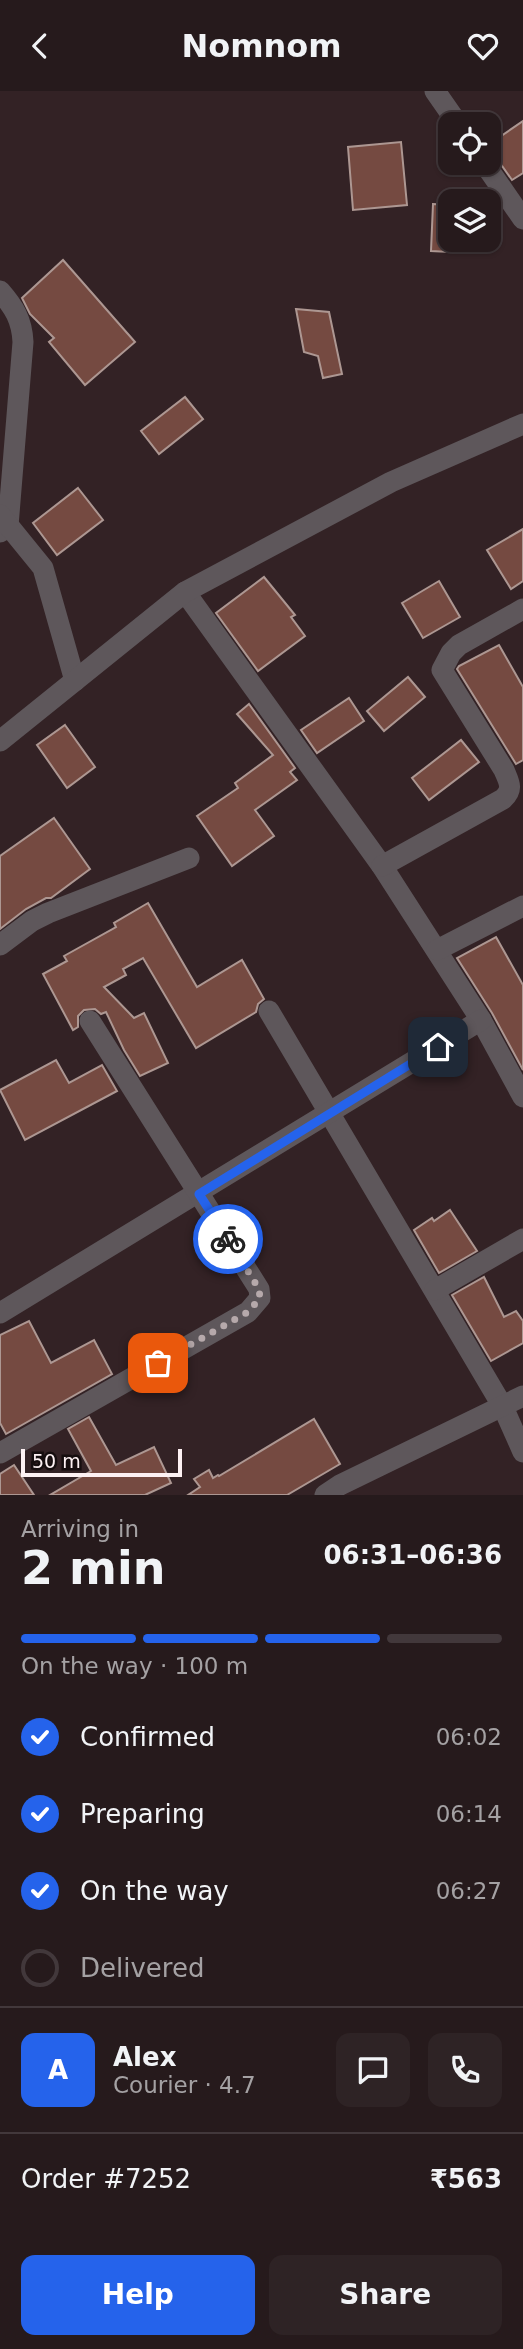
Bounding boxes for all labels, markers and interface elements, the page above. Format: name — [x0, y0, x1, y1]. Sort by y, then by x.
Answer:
icon: back — [21, 27, 59, 65]
text: Nomnom — [181, 27, 342, 65]
icon: heart — [464, 27, 502, 65]
map controls — [438, 112, 501, 252]
button: locate — [438, 112, 501, 175]
button: layers — [438, 189, 501, 252]
pin — [408, 1017, 468, 1077]
icon: home — [419, 1028, 457, 1066]
courier — [193, 1204, 263, 1274]
icon: bike — [209, 1220, 247, 1258]
pin — [128, 1333, 188, 1393]
icon: bag — [139, 1344, 177, 1382]
scale bar — [21, 1446, 182, 1478]
text: 50 m — [32, 1450, 81, 1472]
text: Arriving in — [21, 1516, 139, 1542]
text: 06:31–06:36 — [323, 1540, 502, 1570]
text: 2 min — [21, 1541, 165, 1595]
text: On the way · 100 m — [21, 1653, 248, 1679]
icon: check — [21, 1718, 59, 1756]
text: Confirmed — [80, 1722, 215, 1752]
text: 06:02 — [436, 1724, 502, 1750]
icon: check — [21, 1795, 59, 1833]
text: Preparing — [80, 1799, 205, 1829]
text: 06:14 — [436, 1801, 502, 1827]
icon: check — [21, 1872, 59, 1910]
text: On the way — [80, 1876, 229, 1906]
text: 06:27 — [436, 1878, 502, 1904]
text: Delivered — [80, 1953, 204, 1983]
button: chat — [336, 2033, 410, 2107]
button: phone — [428, 2033, 502, 2107]
text: Alex — [113, 2042, 176, 2072]
text: A — [48, 2055, 68, 2085]
text: Courier · 4.7 — [113, 2072, 256, 2098]
text: Order #7252 — [21, 2164, 191, 2194]
text: ₹563 — [430, 2164, 502, 2194]
button: Help — [21, 2255, 255, 2335]
button: Share — [269, 2255, 502, 2335]

